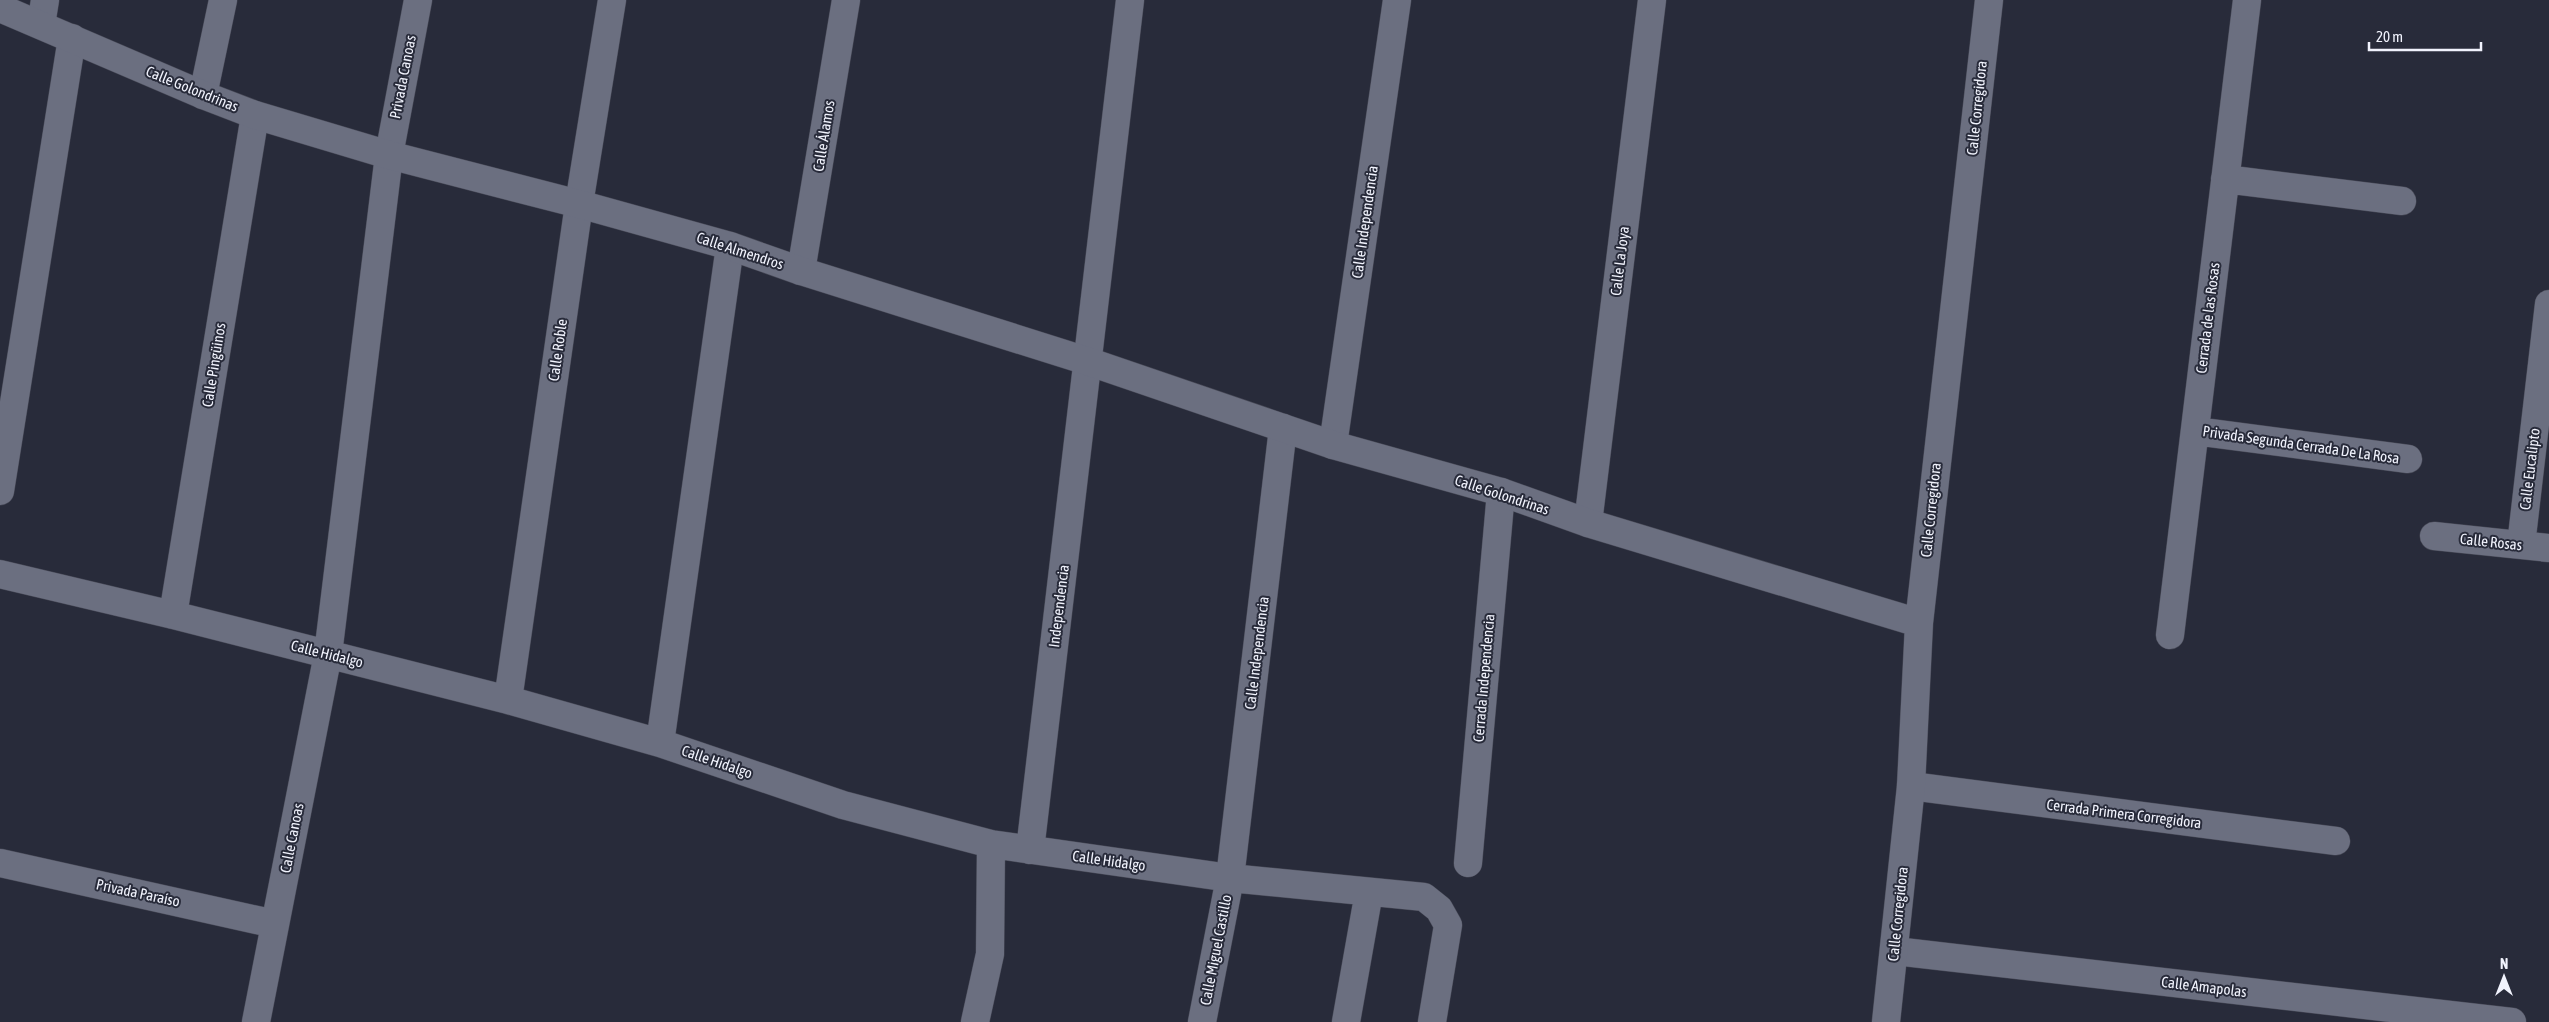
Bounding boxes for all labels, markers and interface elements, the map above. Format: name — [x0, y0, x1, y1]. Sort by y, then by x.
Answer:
scale bar — [2369, 20, 2482, 52]
text: 20 m — [2376, 28, 2403, 45]
street label: Privada Canoas — [386, 34, 419, 120]
street label: Calle Corregidora — [1963, 60, 1990, 156]
street label: Calle Golondrinas — [144, 62, 241, 115]
street label: Calle Álamos — [809, 99, 838, 173]
street label: Calle Independencia — [1348, 164, 1381, 279]
street label: Calle La Joya — [1607, 225, 1632, 297]
street label: Calle Almendros — [694, 228, 786, 273]
street label: Cerrada de las Rosas — [2192, 262, 2223, 374]
street label: Calle Roble — [545, 318, 570, 382]
street label: Calle Pingüinos — [198, 322, 229, 408]
street label: Privada Segunda Cerrada De La Rosa — [2201, 422, 2401, 467]
street label: Calle Eucalipto — [2516, 427, 2543, 511]
street label: Calle Corregidora — [1917, 462, 1944, 558]
street label: Calle Golondrinas — [1453, 471, 1551, 518]
street label: Calle Rosas — [2459, 530, 2523, 553]
street label: Independencia — [1045, 563, 1072, 648]
street label: Calle Independencia — [1241, 595, 1272, 710]
street label: Cerrada Independencia — [1469, 613, 1498, 743]
street label: Calle Hidalgo — [289, 636, 365, 671]
street label: Calle Hidalgo — [680, 742, 755, 782]
street label: Cerrada Primera Corregidora — [2046, 796, 2202, 831]
street label: Calle Canoas — [276, 802, 307, 874]
street label: Calle Hidalgo — [1071, 847, 1147, 874]
street label: Calle Corregidora — [1884, 866, 1911, 962]
street label: Privada Paraíso — [95, 875, 182, 910]
street label: Calle Miguel Castillo — [1196, 893, 1235, 1007]
north arrow — [2479, 952, 2529, 1002]
text: N — [2500, 956, 2508, 972]
street label: Calle Amapolas — [2160, 973, 2248, 1000]

